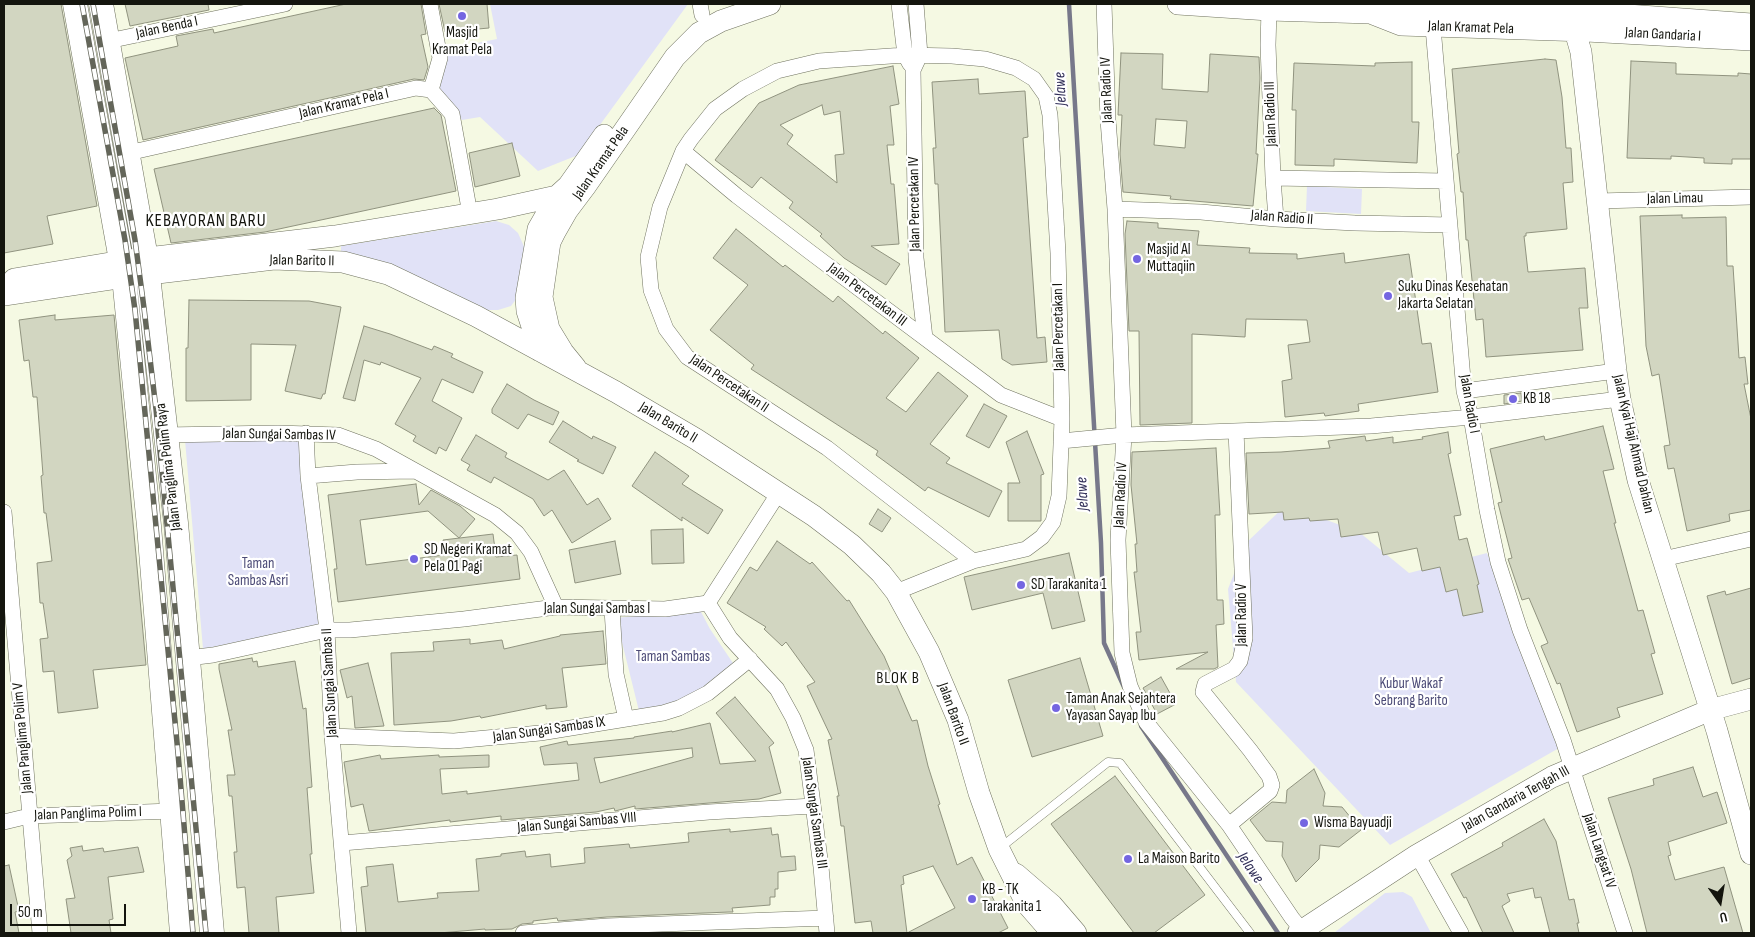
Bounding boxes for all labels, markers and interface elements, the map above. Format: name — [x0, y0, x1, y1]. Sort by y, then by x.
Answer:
marker: Masjid Kramat Pela — [456, 10, 468, 22]
street label: Jalan Benda I — [134, 13, 200, 43]
street label: Jalan Kramat Pela — [1428, 18, 1514, 38]
place label: Masjid Kramat Pela — [432, 24, 492, 59]
street label: Jalan Gandaria I — [1625, 24, 1701, 46]
street label: Jalan Radio IV — [1097, 57, 1117, 123]
water label: Jelawe — [1051, 72, 1071, 106]
street label: Jalan Radio III — [1261, 81, 1281, 147]
street label: Jalan Kramat Pela I — [297, 85, 391, 123]
street label: Jalan Kramat Pela — [569, 123, 633, 203]
street label: Jalan Percetakan IV — [905, 156, 925, 252]
street label: Jalan Limau — [1647, 190, 1703, 208]
street label: Jalan Radio II — [1250, 207, 1314, 229]
district label: KEBAYORAN BARU — [144, 210, 268, 232]
place label: Masjid Al Muttaqiin — [1147, 241, 1195, 276]
street label: Jalan Barito II — [269, 251, 335, 271]
marker: Masjid Al Muttaqiin — [1131, 253, 1143, 265]
street label: Jalan Percetakan III — [824, 259, 910, 331]
place label: Suku Dinas Kesehatan Jakarta Selatan — [1398, 278, 1508, 313]
street label: Jalan Percetakan I — [1049, 283, 1069, 371]
marker: Suku Dinas Kesehatan Jakarta Selatan — [1382, 290, 1394, 302]
street label: Jalan Percetakan II — [686, 351, 772, 417]
street label: Jalan Radio I — [1455, 373, 1483, 435]
street label: Jalan Kyai Haji Ahmad Dahlan — [1608, 373, 1658, 515]
place label: KB 18 — [1523, 390, 1551, 408]
marker: KB 18 — [1507, 393, 1519, 405]
street label: Jalan Barito II — [636, 399, 700, 447]
street label: Jalan Panglima Polim Raya — [152, 402, 186, 532]
street label: Jalan Sungai Sambas IV — [222, 425, 336, 445]
street label: Jalan Radio IV — [1110, 461, 1132, 529]
water label: Jelawe — [1073, 477, 1093, 511]
place label: SD Negeri Kramat Pela 01 Pagi — [424, 541, 512, 576]
marker: SD Negeri Kramat Pela 01 Pagi — [408, 553, 420, 565]
park label: Taman Sambas Asri — [228, 555, 288, 590]
place label: SD Tarakanita 1 — [1031, 576, 1107, 594]
marker: SD Tarakanita 1 — [1015, 579, 1027, 591]
street label: Jalan Radio V — [1233, 583, 1251, 647]
street label: Jalan Sungai Sambas I — [544, 600, 650, 618]
street label: Jalan Sungai Sambas II — [318, 628, 342, 738]
park label: Taman Sambas — [636, 648, 710, 666]
district label: BLOK B — [875, 669, 921, 689]
park label: Kubur Wakaf Sebrang Barito — [1374, 675, 1448, 710]
street label: Jalan Barito II — [933, 680, 973, 748]
street label: Jalan Panglima Polim V — [9, 682, 37, 794]
place label: Taman Anak Sejahtera Yayasan Sayap Ibu — [1066, 690, 1176, 725]
marker: Taman Anak Sejahtera Yayasan Sayap Ibu — [1050, 702, 1062, 714]
street label: Jalan Sungai Sambas IX — [492, 713, 606, 747]
street label: Jalan Sungai Sambas III — [797, 756, 831, 870]
street label: Jalan Gandaria Tengah III — [1459, 762, 1573, 836]
street label: Jalan Panglima Polim I — [34, 803, 142, 825]
street label: Jalan Sungai Sambas VIII — [517, 809, 637, 837]
street label: Jalan Langsat IV — [1578, 811, 1620, 891]
place label: Wisma Bayuadji — [1314, 814, 1392, 832]
marker: Wisma Bayuadji — [1298, 817, 1310, 829]
water label: Jelawe — [1233, 849, 1267, 887]
place label: La Maison Barito — [1138, 850, 1220, 868]
marker: La Maison Barito — [1122, 853, 1134, 865]
north arrow — [1695, 877, 1745, 927]
place label: KB - TK Tarakanita 1 — [982, 881, 1041, 916]
marker: KB - TK Tarakanita 1 — [966, 893, 978, 905]
scale bar — [12, 894, 129, 926]
text: 50 m — [18, 903, 43, 922]
text: U — [1718, 908, 1729, 926]

